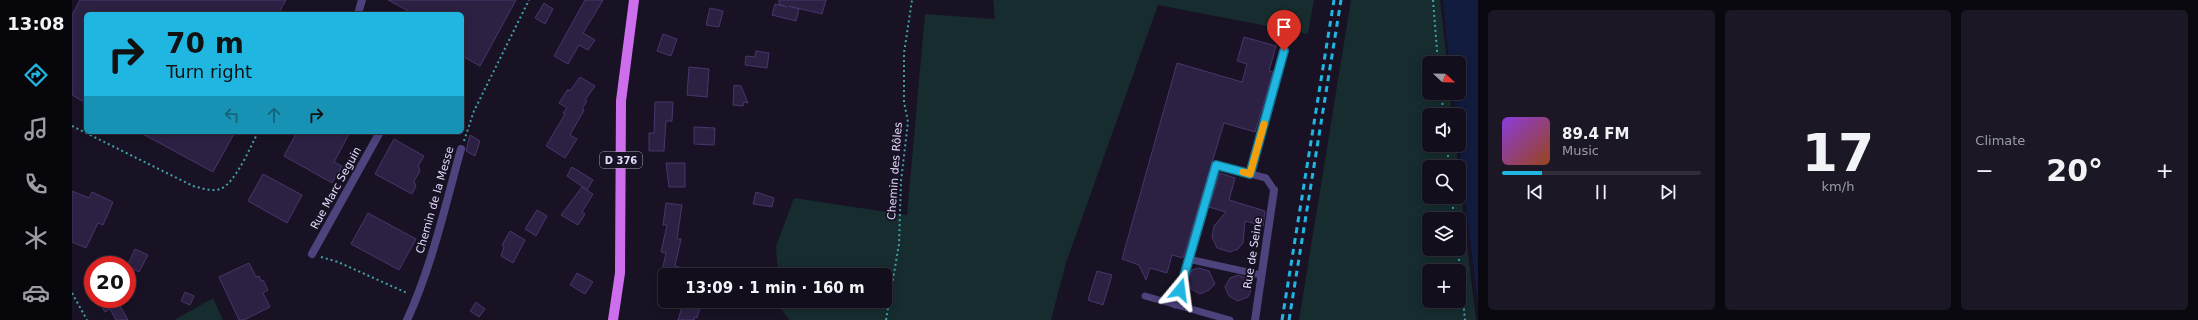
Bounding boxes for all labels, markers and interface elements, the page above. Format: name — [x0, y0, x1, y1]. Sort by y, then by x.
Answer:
pin — [1267, 10, 1301, 51]
text: 13:08 — [7, 13, 65, 34]
icon: arrive — [1273, 16, 1295, 38]
text: 70 m — [166, 27, 244, 60]
icon: right — [100, 28, 152, 80]
north arrow — [1422, 56, 1466, 100]
map controls — [1422, 56, 1466, 308]
icon: directions — [22, 61, 50, 89]
text: Turn right — [166, 61, 252, 82]
icon: left — [221, 104, 243, 126]
icon: ahead — [263, 104, 285, 126]
icon: right — [305, 104, 327, 126]
button: sound — [1422, 108, 1466, 152]
icon: music — [22, 115, 50, 143]
street label: Chemin des Rôles — [885, 121, 905, 220]
text: 17 — [1802, 123, 1874, 183]
text: 89.4 FM — [1562, 125, 1629, 143]
text: Climate — [1975, 133, 2025, 148]
text: Music — [1562, 143, 1599, 158]
street label: Rue Marc Seguin — [308, 145, 364, 231]
street label: Chemin de la Messe — [413, 145, 457, 255]
road number: D 376 — [600, 152, 642, 168]
text: 20° — [2046, 153, 2103, 188]
text: − — [1975, 158, 1994, 183]
text: + — [2156, 158, 2174, 183]
button: search — [1422, 160, 1466, 204]
icon: phone — [22, 170, 50, 198]
text: km/h — [1822, 179, 1854, 194]
icon: previous — [1524, 181, 1546, 203]
icon: pause — [1590, 181, 1612, 203]
icon: next — [1657, 181, 1679, 203]
button: layers — [1422, 212, 1466, 256]
street label: Rue de Seine — [1241, 216, 1265, 290]
icon: climate — [22, 224, 50, 252]
speed limit sign: 20 — [84, 256, 136, 308]
button: + — [1422, 264, 1466, 308]
position arrow — [1159, 269, 1201, 311]
icon: car — [22, 279, 50, 307]
text: 13:09 · 1 min · 160 m — [685, 279, 865, 297]

